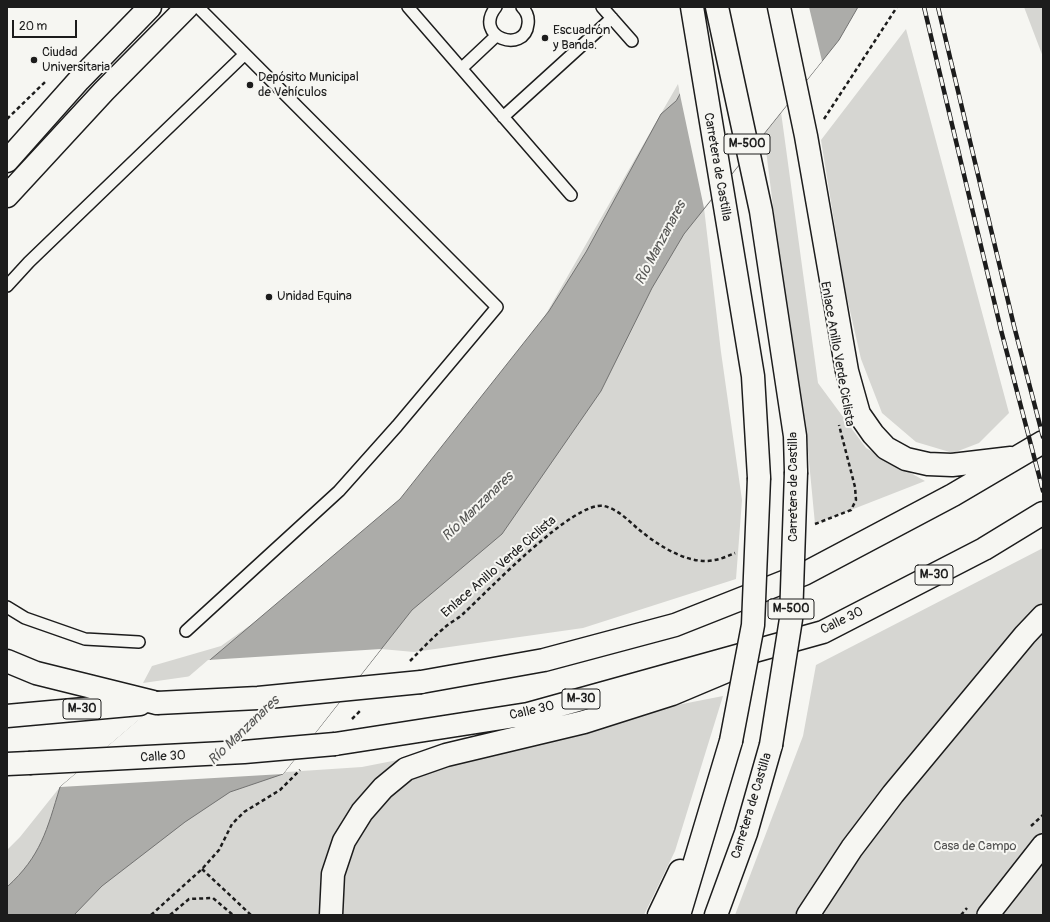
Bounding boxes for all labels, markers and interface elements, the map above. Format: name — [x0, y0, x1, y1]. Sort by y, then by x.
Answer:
scale bar — [14, 12, 79, 38]
text: 20 m — [19, 19, 47, 34]
place label: Escuadrón y Banda. — [553, 23, 610, 54]
marker: Escuadrón y Banda. — [540, 33, 550, 43]
place label: Ciudad Universitaria — [42, 45, 110, 76]
marker: Ciudad Universitaria — [29, 55, 39, 65]
place label: Depósito Municipal de Vehículos — [258, 70, 359, 101]
marker: Depósito Municipal de Vehículos — [245, 80, 255, 90]
street label: Carretera de Castilla — [700, 111, 734, 223]
road number: M-500 — [724, 134, 770, 154]
water label: Río Manzanares — [632, 198, 690, 288]
street label: Enlace Anillo Verde Ciclista — [817, 280, 857, 428]
place label: Unidad Equina — [277, 289, 352, 305]
marker: Unidad Equina — [264, 292, 274, 302]
street label: Carretera de Castilla — [786, 432, 802, 542]
water label: Río Manzanares — [439, 469, 517, 545]
street label: Enlace Anillo Verde Ciclista — [438, 513, 560, 621]
road number: M-30 — [915, 565, 953, 585]
road number: M-500 — [768, 599, 814, 619]
street label: Calle 30 — [818, 604, 866, 638]
road number: M-30 — [562, 689, 600, 709]
water label: Río Manzanares — [205, 693, 283, 769]
street label: Calle 30 — [508, 698, 556, 724]
road number: M-30 — [63, 699, 101, 719]
street label: Calle 30 — [140, 748, 186, 766]
street label: Carretera de Castilla — [728, 751, 776, 861]
park label: Casa de Campo — [933, 839, 1017, 855]

